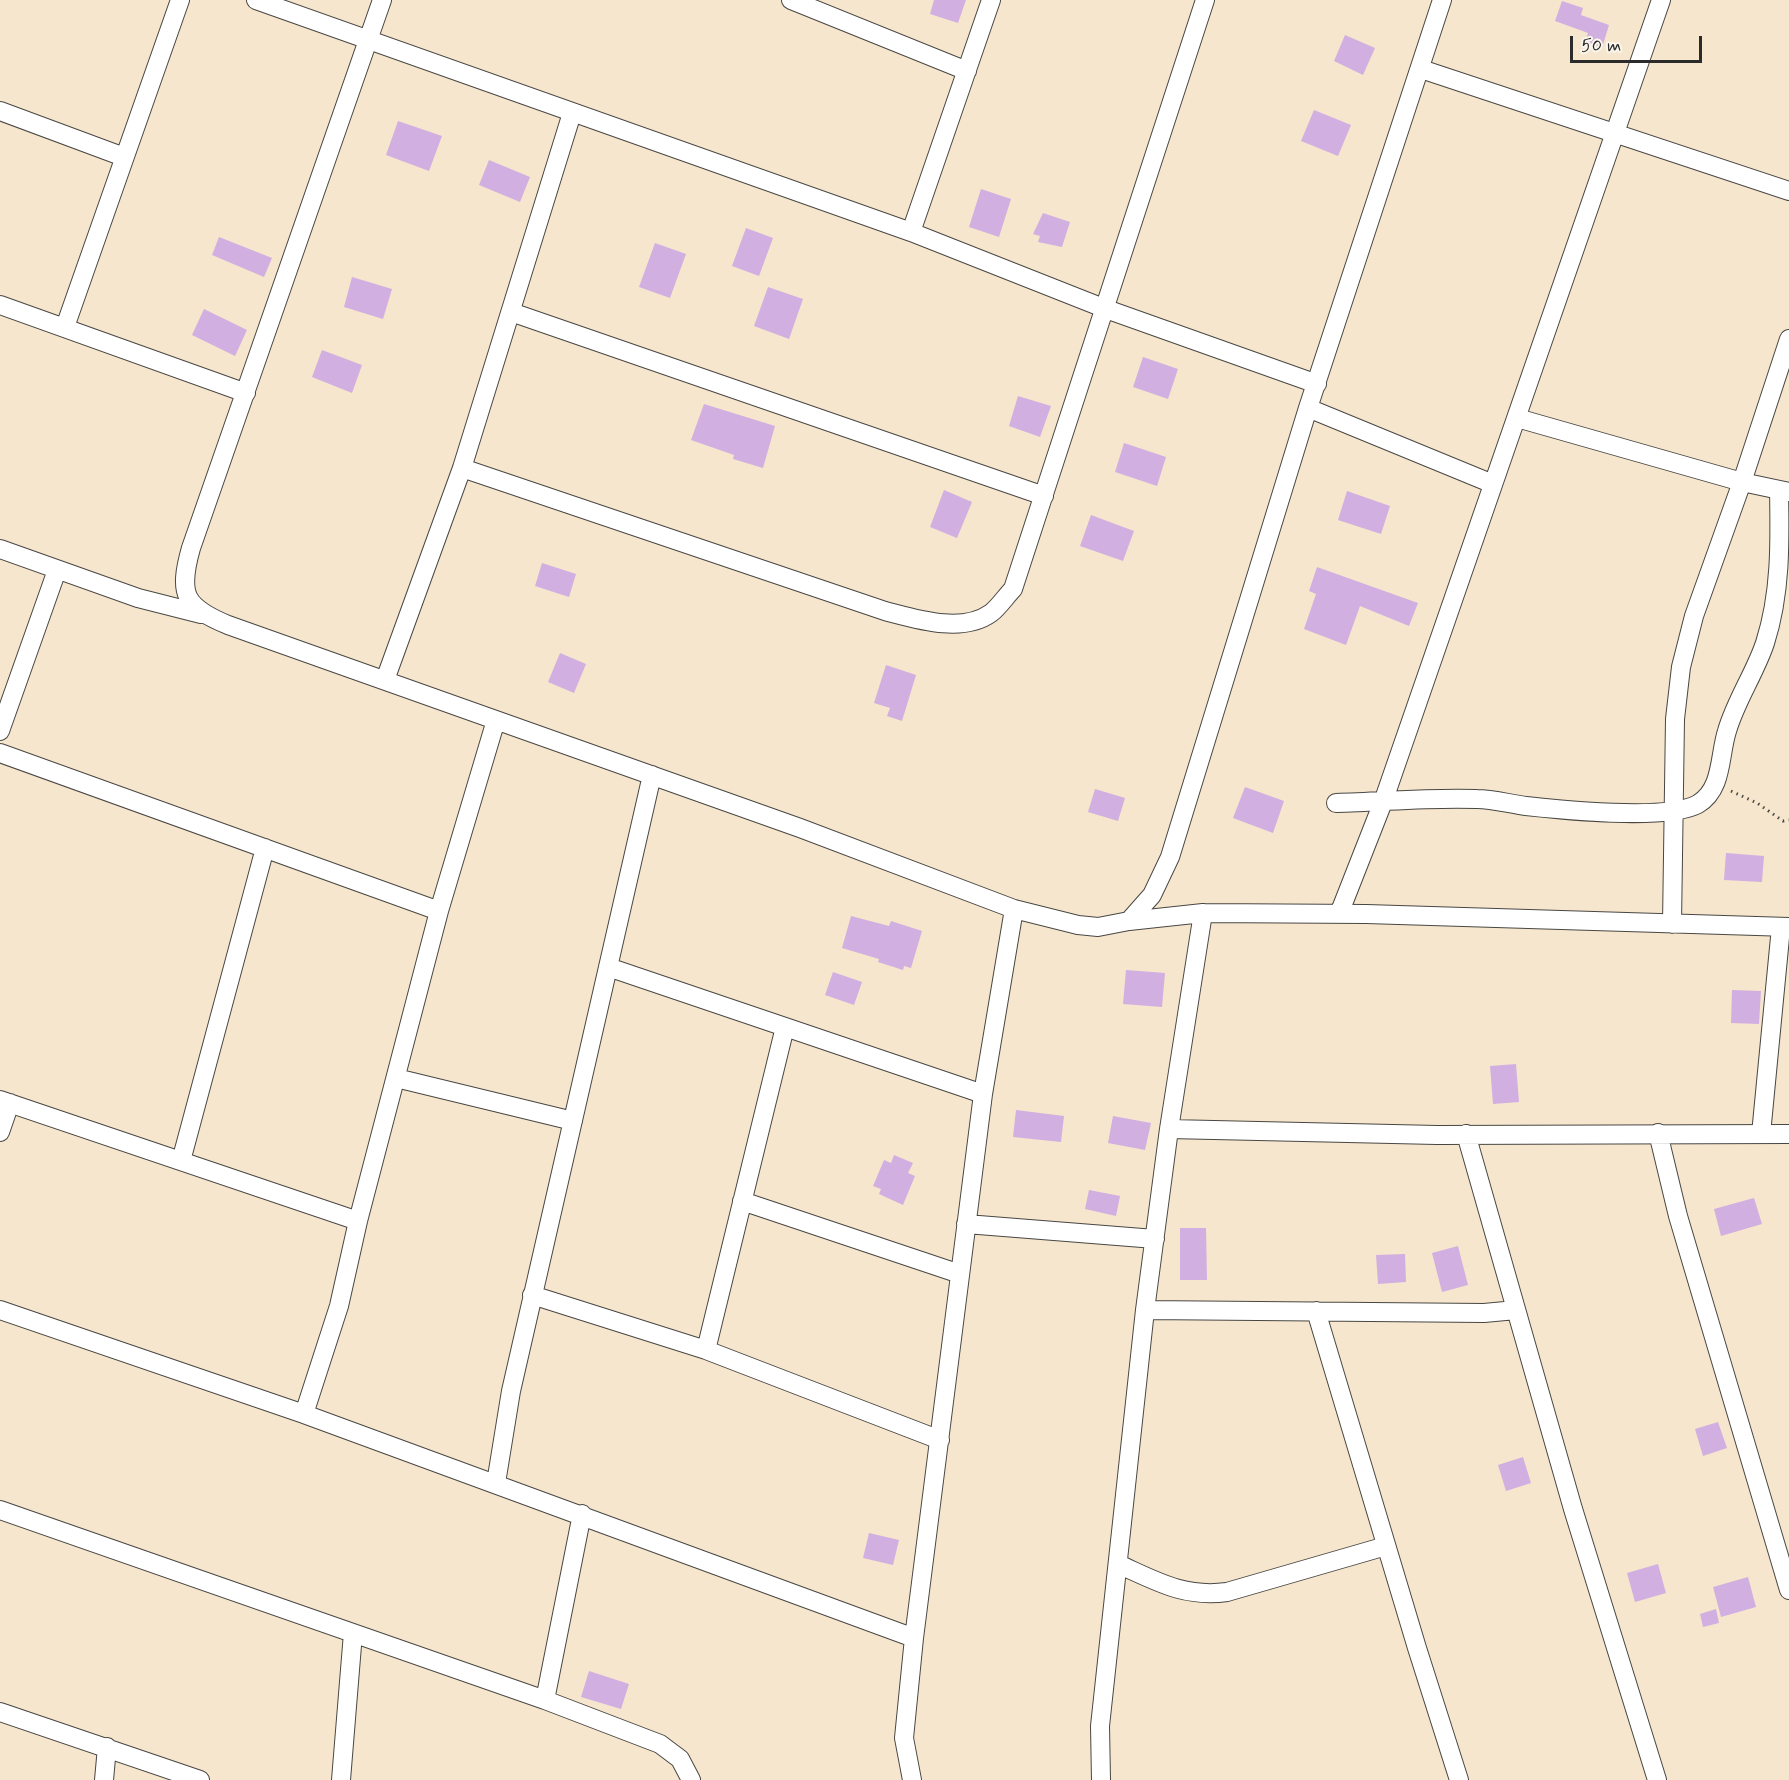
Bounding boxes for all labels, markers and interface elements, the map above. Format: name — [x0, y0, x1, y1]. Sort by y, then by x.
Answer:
scale bar — [1573, 24, 1705, 62]
text: 50 m — [1581, 34, 1621, 58]

